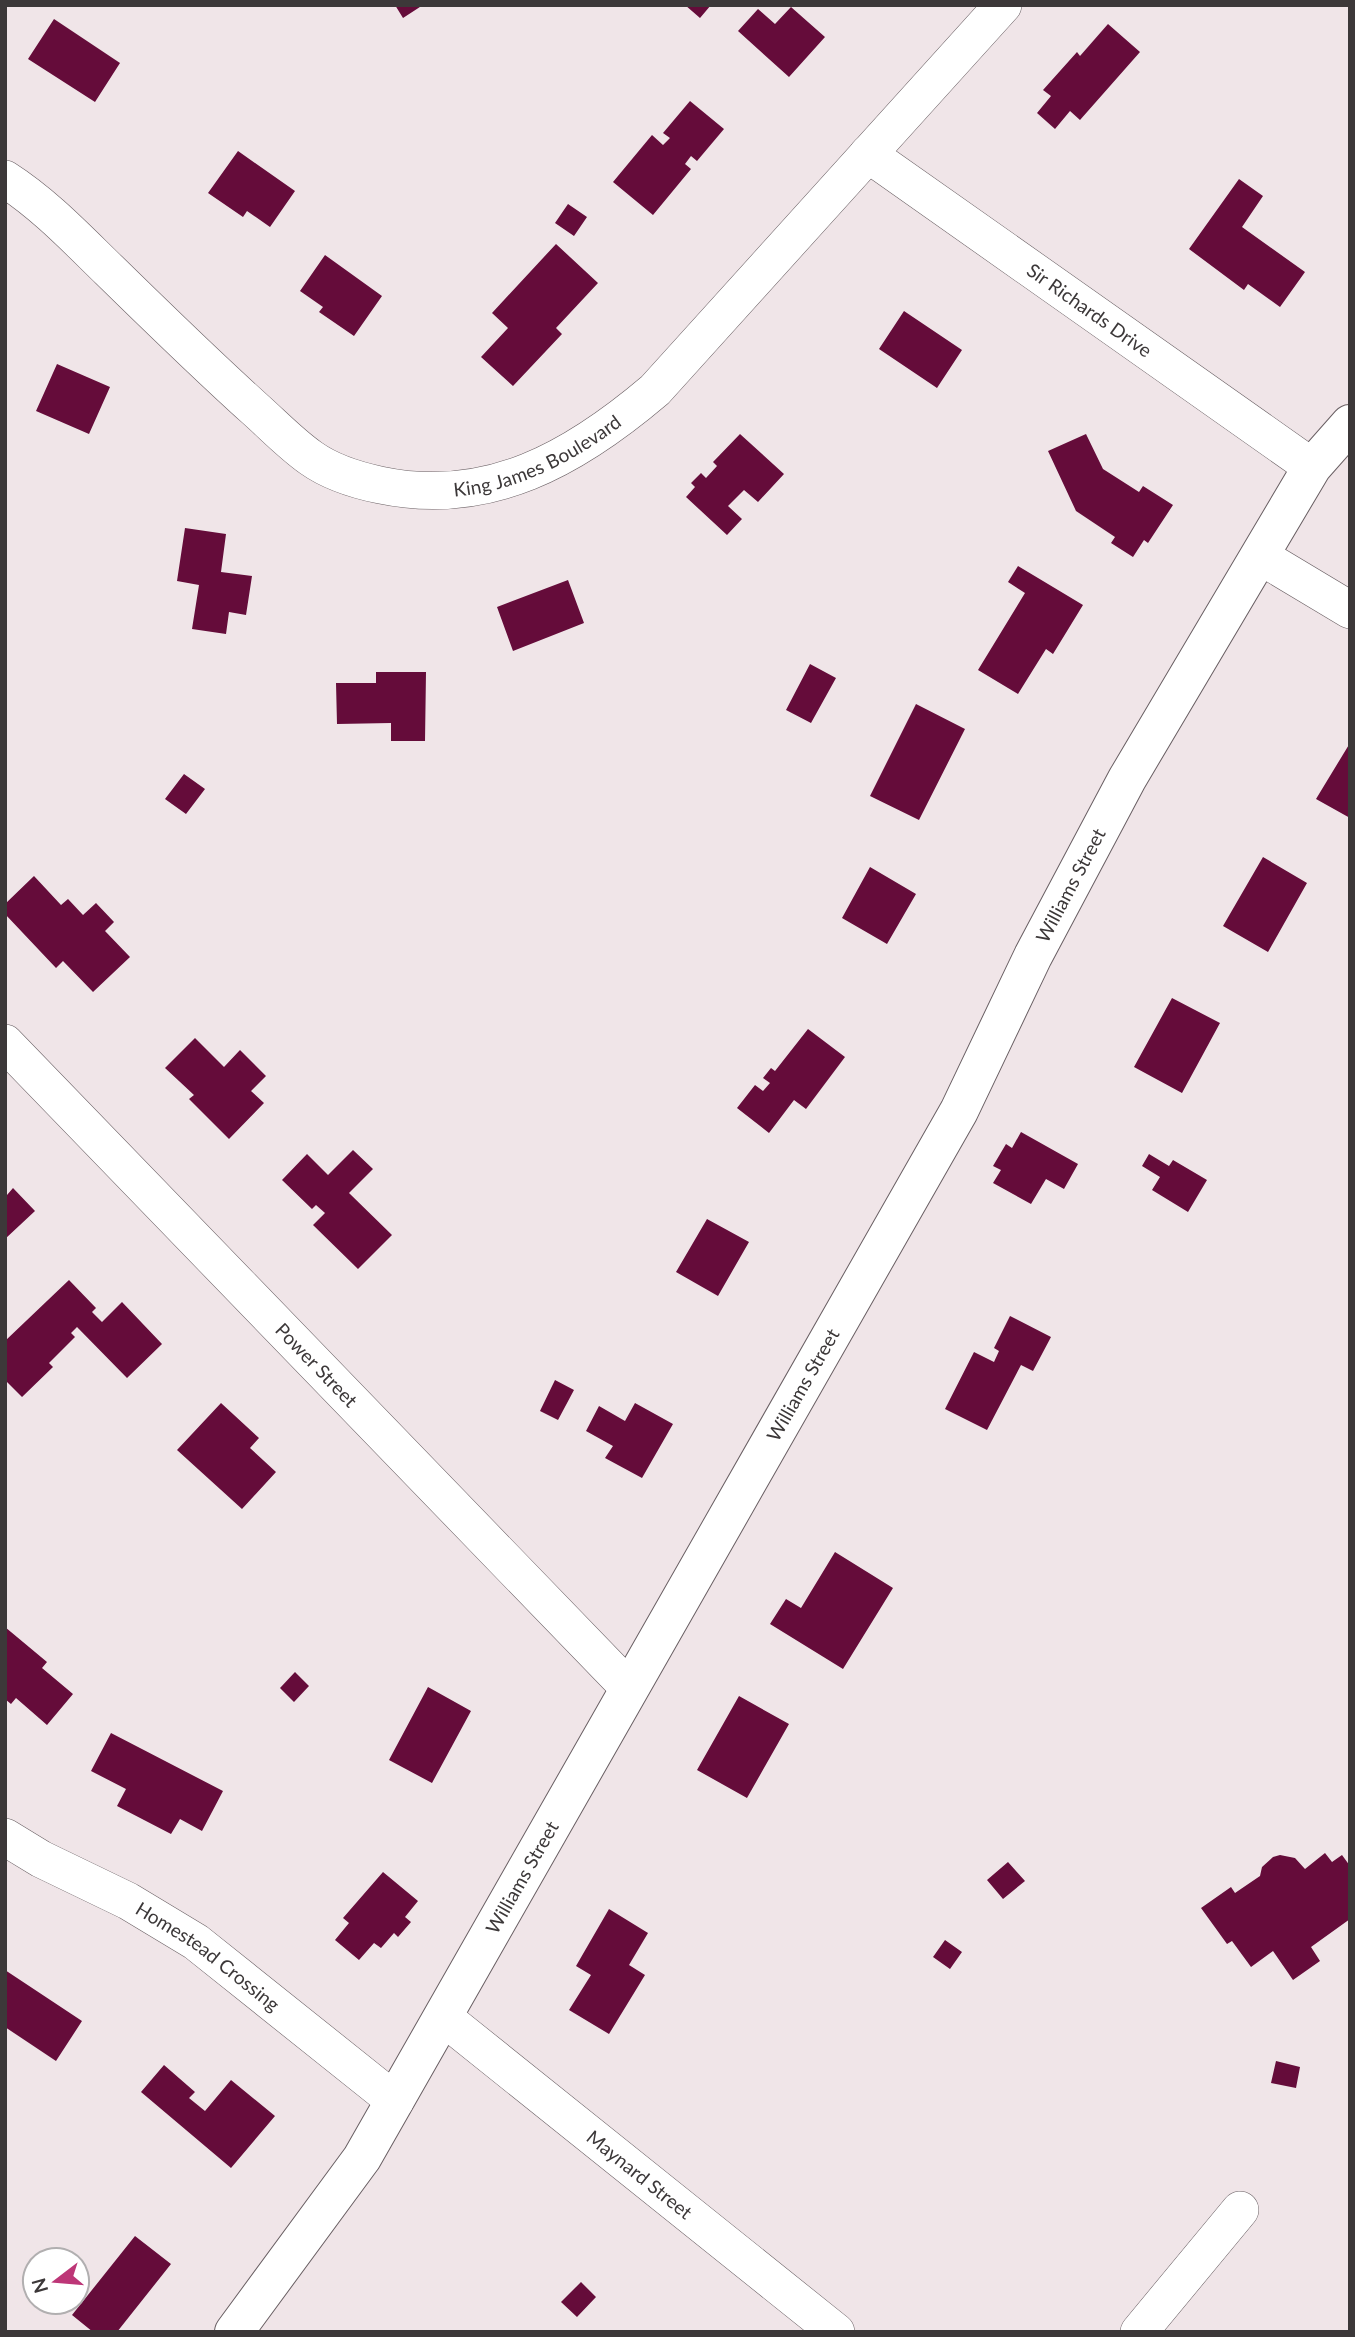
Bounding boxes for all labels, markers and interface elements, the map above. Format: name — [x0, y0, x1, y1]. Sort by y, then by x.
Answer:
street label: Sir Richards Drive — [1023, 258, 1157, 362]
street label: King James Boulevard — [452, 410, 625, 501]
street label: Williams Street — [1030, 824, 1110, 946]
street label: Power Street — [271, 1318, 363, 1412]
street label: Williams Street — [761, 1324, 844, 1445]
street label: Williams Street — [480, 1817, 563, 1938]
street label: Homestead Crossing — [132, 1896, 285, 2016]
street label: Maynard Street — [583, 2125, 697, 2224]
north arrow — [21, 2246, 91, 2316]
text: N — [26, 2276, 52, 2296]

